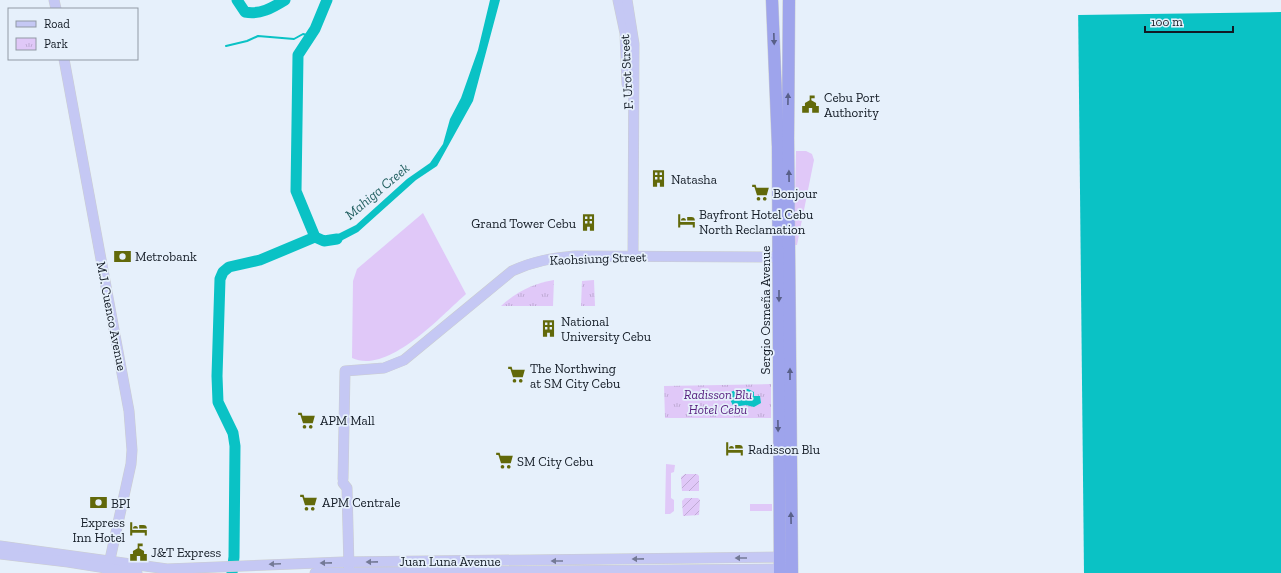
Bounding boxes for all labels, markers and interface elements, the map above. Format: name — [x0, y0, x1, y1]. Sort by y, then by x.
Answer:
legend — [8, 8, 138, 60]
scale bar — [1145, 8, 1233, 34]
text: 100 m — [1151, 15, 1183, 29]
text: Road — [44, 17, 70, 31]
one-way arrow — [770, 33, 777, 45]
street label: F. Urot Street — [617, 34, 636, 110]
text: Park — [44, 37, 69, 51]
place label: Cebu Port Authority — [824, 90, 880, 120]
one-way arrow — [785, 92, 791, 105]
public building icon: Cebu Port Authority — [801, 94, 821, 114]
water label: Mahiga Creek — [342, 160, 413, 223]
building icon: Natasha — [648, 169, 668, 189]
one-way arrow — [786, 169, 792, 182]
place label: Natasha — [671, 172, 718, 187]
supermarket icon: Bonjour — [750, 183, 770, 203]
place label: Bonjour — [773, 186, 818, 202]
place label: Bayfront Hotel Cebu North Reclamation — [699, 207, 814, 237]
hotel icon: Bayfront Hotel Cebu North Reclamation — [676, 211, 696, 231]
building icon: Grand Tower Cebu — [579, 213, 599, 233]
place label: Grand Tower Cebu — [471, 216, 577, 231]
bank icon: Metrobank — [112, 246, 132, 266]
street label: Sergio Osmeña Avenue — [758, 246, 773, 374]
place label: Metrobank — [135, 249, 197, 264]
street label: Kaohsiung Street — [549, 249, 647, 268]
street label: M.J. Cuenco Avenue — [94, 260, 129, 372]
one-way arrow — [776, 290, 782, 303]
place label: National University Cebu — [561, 314, 652, 344]
building icon: National University Cebu — [538, 318, 558, 338]
place label: The Northwing at SM City Cebu — [530, 361, 621, 391]
supermarket icon: The Northwing at SM City Cebu — [507, 365, 527, 385]
one-way arrow — [787, 367, 793, 380]
park label: Radisson Blu Hotel Cebu — [684, 387, 752, 417]
supermarket icon: APM Mall — [297, 410, 317, 430]
place label: APM Mall — [320, 413, 375, 428]
one-way arrow — [775, 420, 782, 432]
hotel icon: Radisson Blu — [725, 439, 745, 459]
place label: Radisson Blu — [748, 442, 821, 457]
supermarket icon: SM City Cebu — [494, 451, 514, 471]
place label: SM City Cebu — [517, 454, 594, 469]
supermarket icon: APM Centrale — [299, 492, 319, 512]
bank icon: BPI — [88, 493, 108, 513]
place label: APM Centrale — [322, 495, 400, 510]
place label: BPI — [111, 496, 130, 511]
one-way arrow — [788, 512, 795, 524]
place label: Express Inn Hotel — [72, 515, 126, 545]
hotel icon: Express Inn Hotel — [128, 519, 148, 539]
public building icon: J&T Express — [128, 542, 148, 562]
place label: J&T Express — [151, 545, 221, 560]
street label: Juan Luna Avenue — [399, 554, 501, 569]
one-way arrow — [734, 555, 747, 561]
one-way arrow — [632, 556, 644, 563]
one-way arrow — [550, 558, 563, 564]
one-way arrow — [320, 559, 332, 566]
one-way arrow — [365, 559, 378, 565]
one-way arrow — [269, 561, 281, 568]

